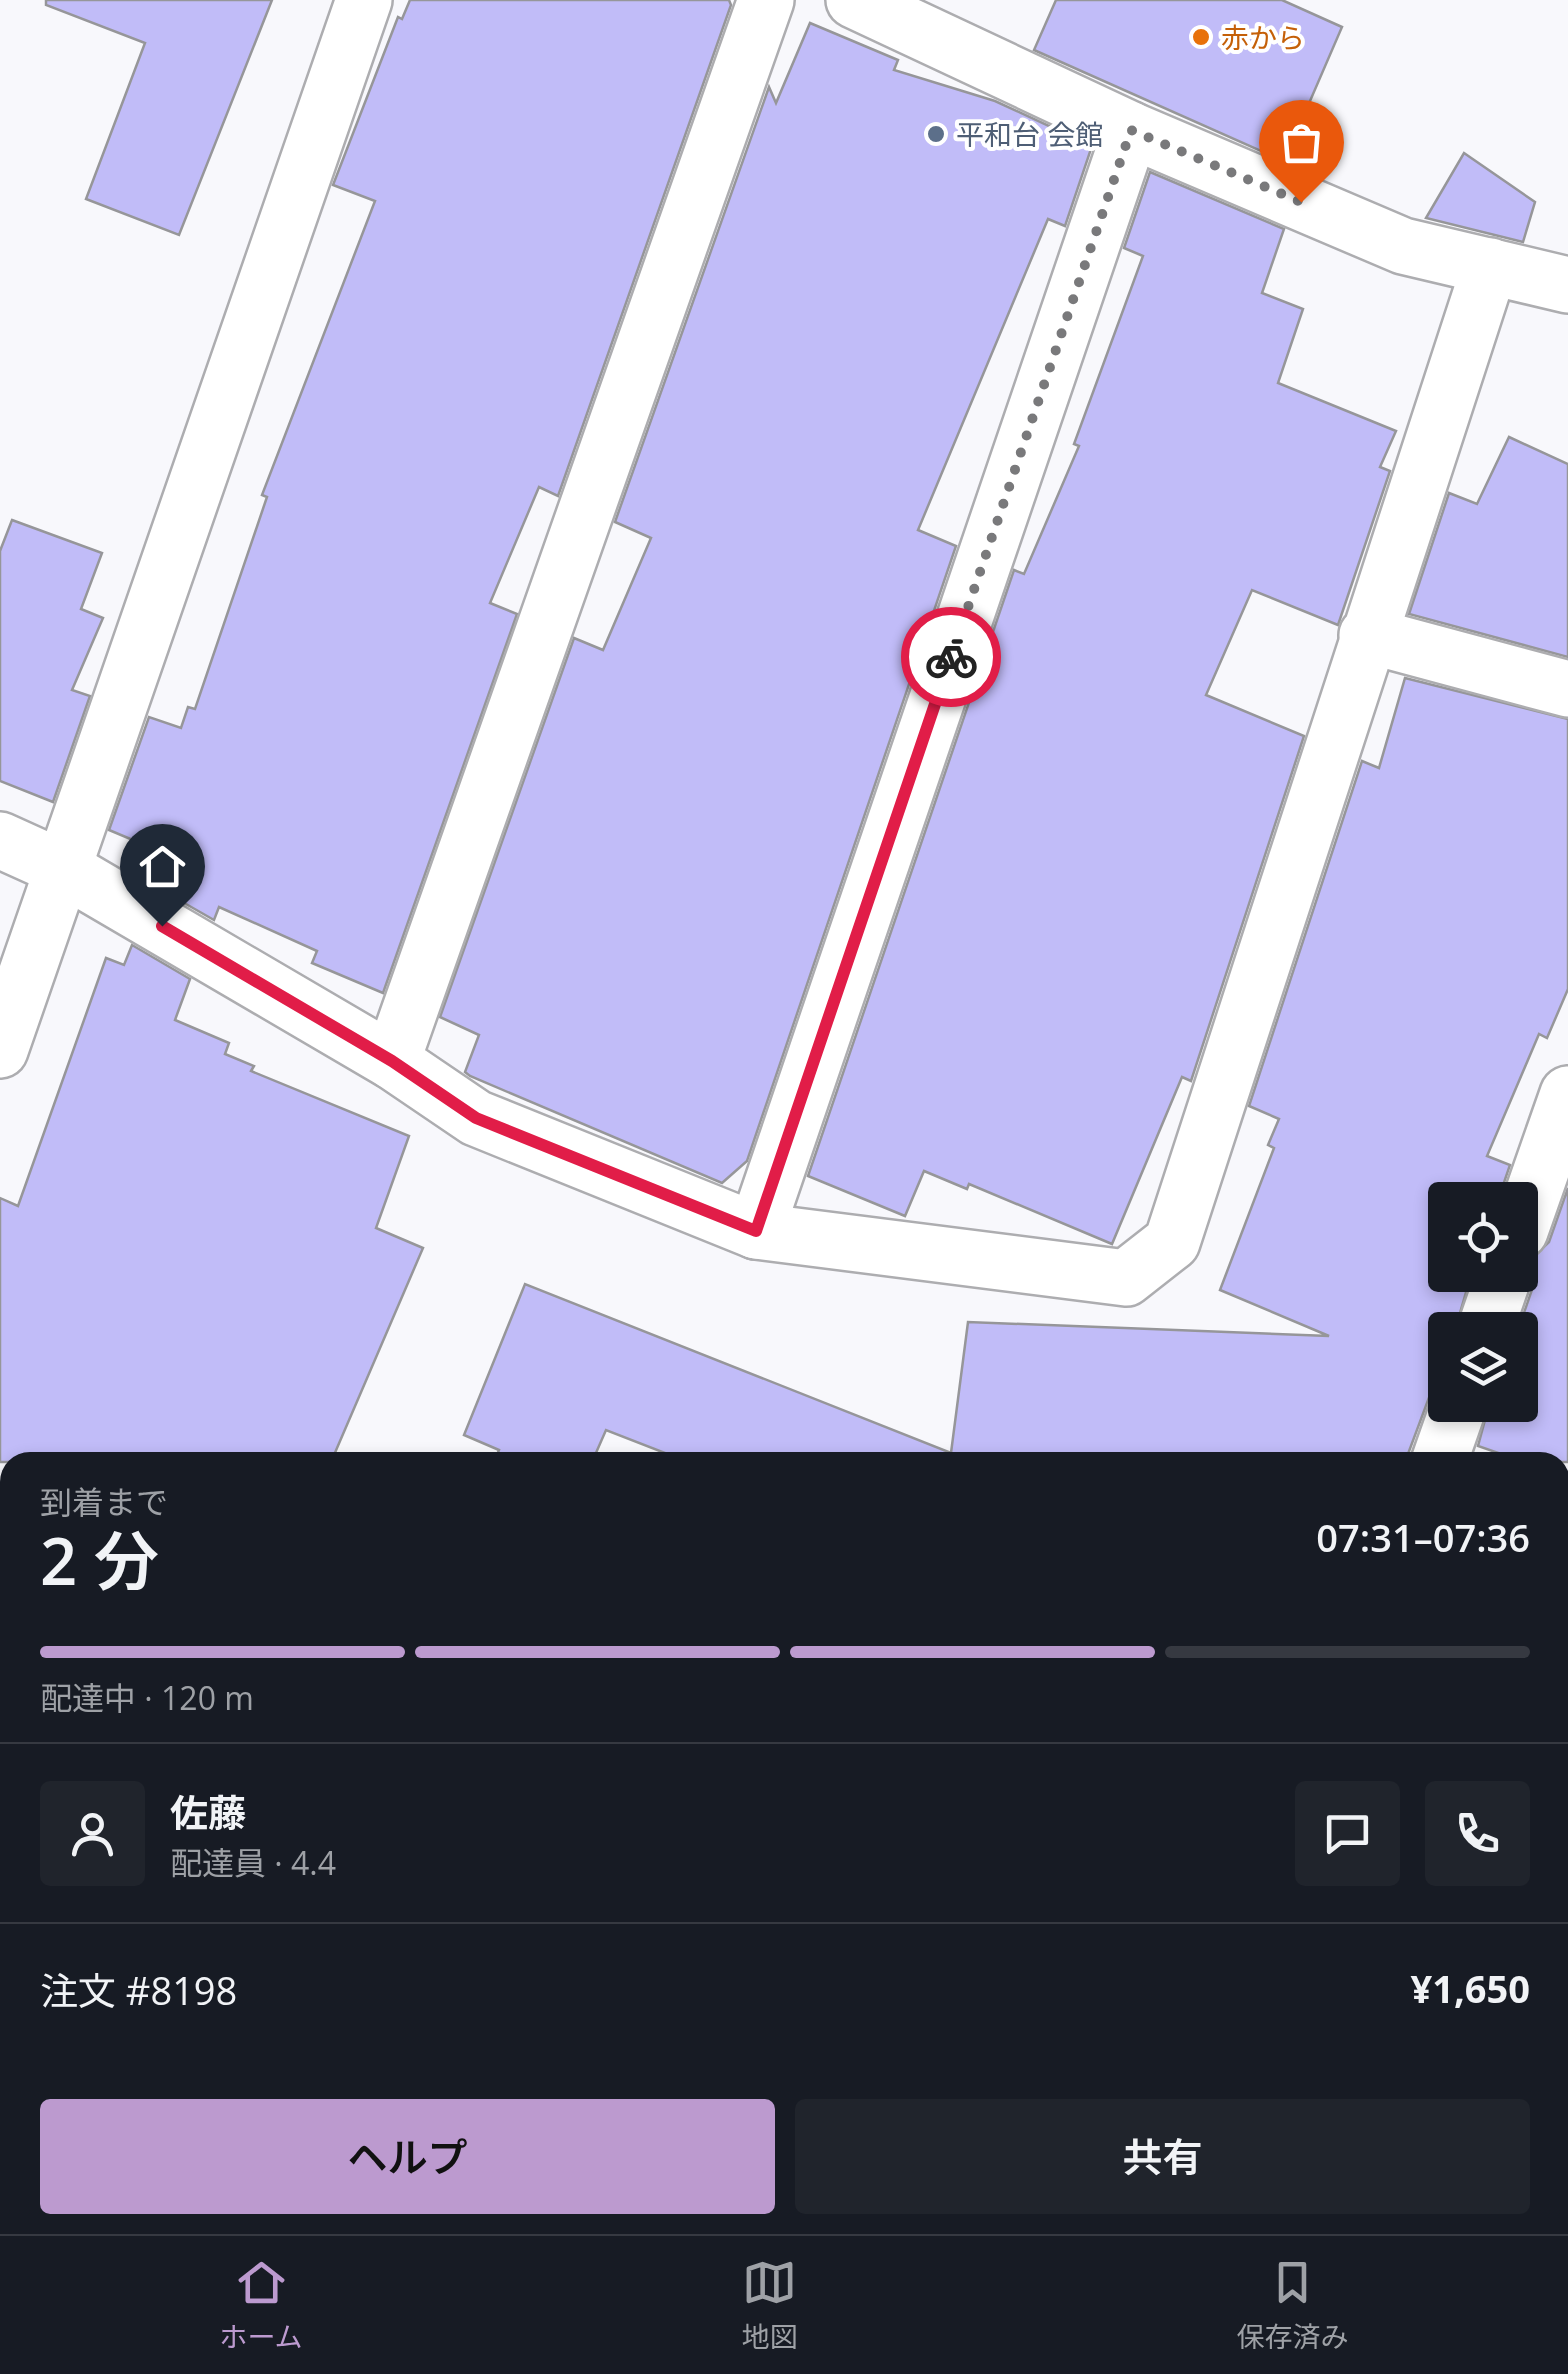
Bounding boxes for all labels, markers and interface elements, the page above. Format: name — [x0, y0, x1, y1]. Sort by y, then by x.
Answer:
place label: 赤から — [1221, 18, 1305, 56]
marker: 赤から — [1190, 26, 1212, 48]
pin — [1259, 100, 1344, 203]
place label: 平和台 会館 — [956, 115, 1103, 153]
icon: bag — [1274, 115, 1329, 170]
marker: 平和台 会館 — [925, 123, 947, 145]
courier — [901, 607, 1001, 707]
icon: bike — [924, 630, 979, 685]
pin — [120, 824, 205, 927]
icon: home — [135, 839, 190, 894]
map controls — [1428, 1182, 1538, 1422]
button: locate — [1428, 1182, 1538, 1292]
button: layers — [1428, 1312, 1538, 1422]
text: 到着まで — [40, 1480, 168, 1523]
text: 07:31–07:36 — [1316, 1511, 1530, 1563]
text: 2 分 — [40, 1516, 159, 1604]
text: 配達中 · 120 m — [40, 1676, 254, 1719]
button: person — [40, 1781, 145, 1886]
button: chat — [1295, 1781, 1400, 1886]
button: phone — [1425, 1781, 1530, 1886]
text: 佐藤 — [170, 1786, 246, 1838]
text: 配達員 · 4.4 — [170, 1841, 336, 1884]
text: ¥1,650 — [1411, 1962, 1530, 2014]
text: 注文 #8198 — [40, 1964, 237, 2016]
button: ヘルプ — [40, 2099, 775, 2214]
button: 共有 — [795, 2099, 1530, 2214]
tab: ホーム — [219, 2255, 303, 2355]
tab: 地図 — [742, 2255, 798, 2355]
tab: 保存済み — [1236, 2255, 1349, 2355]

